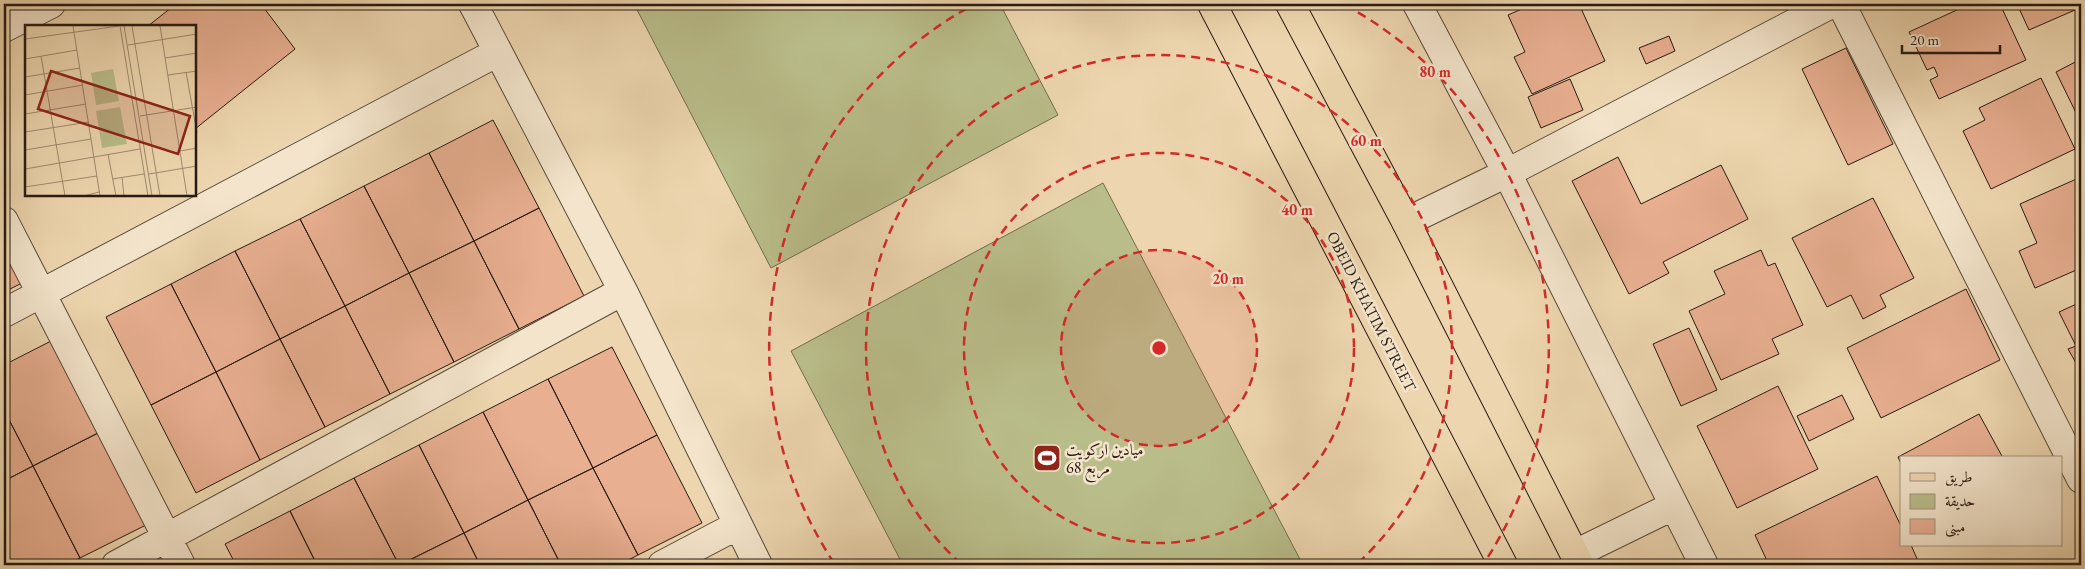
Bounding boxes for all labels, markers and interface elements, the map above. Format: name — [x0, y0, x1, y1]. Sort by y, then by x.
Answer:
scale bar — [1902, 22, 2000, 54]
inset map — [25, 25, 196, 196]
text: 20 m — [1910, 30, 1939, 49]
text: 80 m — [1419, 62, 1451, 81]
text: 60 m — [1350, 131, 1382, 150]
text: 40 m — [1281, 200, 1313, 219]
street label: OBEID KHATIM STREET — [1322, 228, 1421, 395]
text: 20 m — [1212, 269, 1244, 288]
centre of rings — [1150, 339, 1168, 357]
place label: ميادين اركويت مربع 68 — [1066, 439, 1144, 483]
sports icon: ميادين اركويت مربع 68 — [1032, 443, 1062, 473]
legend — [1900, 456, 2062, 546]
text: طريق — [1945, 467, 1972, 487]
text: حديقة — [1945, 491, 1975, 510]
text: مبنى — [1945, 517, 1965, 538]

